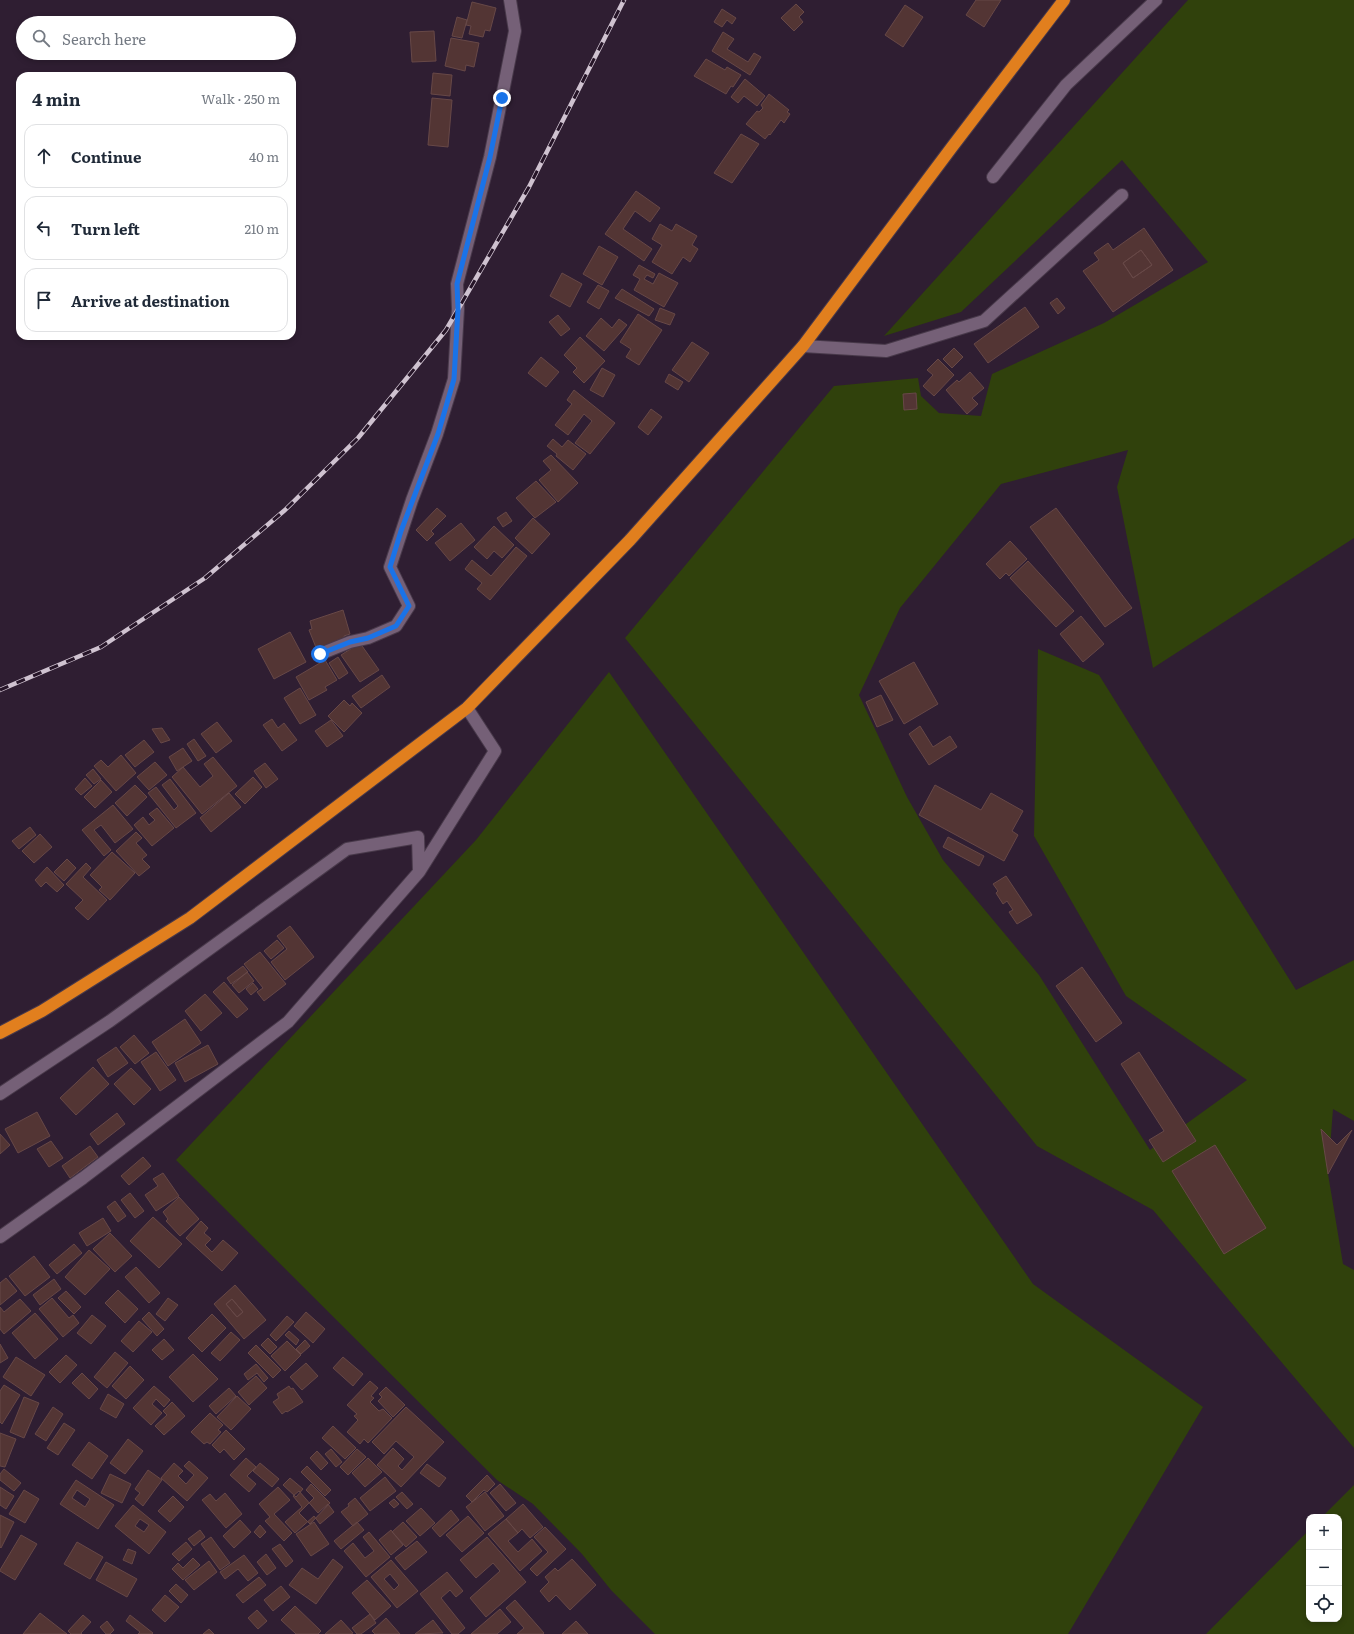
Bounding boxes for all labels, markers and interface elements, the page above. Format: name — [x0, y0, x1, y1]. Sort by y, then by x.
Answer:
search box — [16, 16, 296, 60]
icon: search — [30, 27, 52, 49]
text: Search here — [62, 27, 146, 50]
text: 4 min — [32, 86, 81, 111]
text: Walk · 250 m — [201, 89, 280, 108]
route end — [493, 89, 511, 107]
icon: ahead — [33, 145, 55, 167]
text: Continue — [71, 145, 141, 168]
text: 40 m — [249, 147, 279, 166]
icon: left — [33, 217, 55, 239]
text: Turn left — [71, 217, 140, 240]
text: 210 m — [244, 219, 279, 238]
icon: arrive — [33, 289, 55, 311]
text: Arrive at destination — [71, 289, 230, 312]
route start — [311, 645, 329, 663]
map controls — [1306, 1514, 1342, 1622]
button: + — [1306, 1514, 1342, 1550]
button: − — [1306, 1550, 1342, 1586]
button: locate — [1306, 1586, 1342, 1622]

